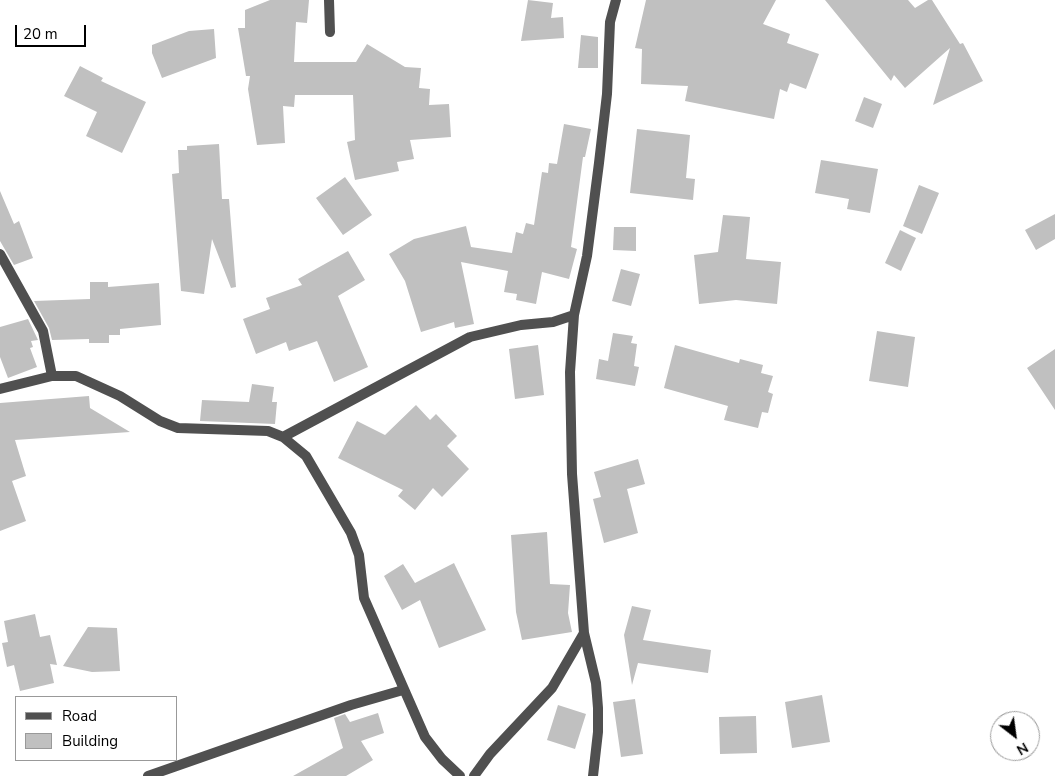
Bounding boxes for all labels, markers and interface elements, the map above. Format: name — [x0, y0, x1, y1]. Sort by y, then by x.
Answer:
scale bar — [18, 15, 89, 47]
text: 20 m — [23, 24, 58, 44]
legend — [15, 696, 178, 761]
text: Road — [62, 706, 97, 726]
north arrow — [990, 711, 1040, 761]
text: Building — [62, 731, 118, 751]
text: N — [1013, 738, 1032, 759]

